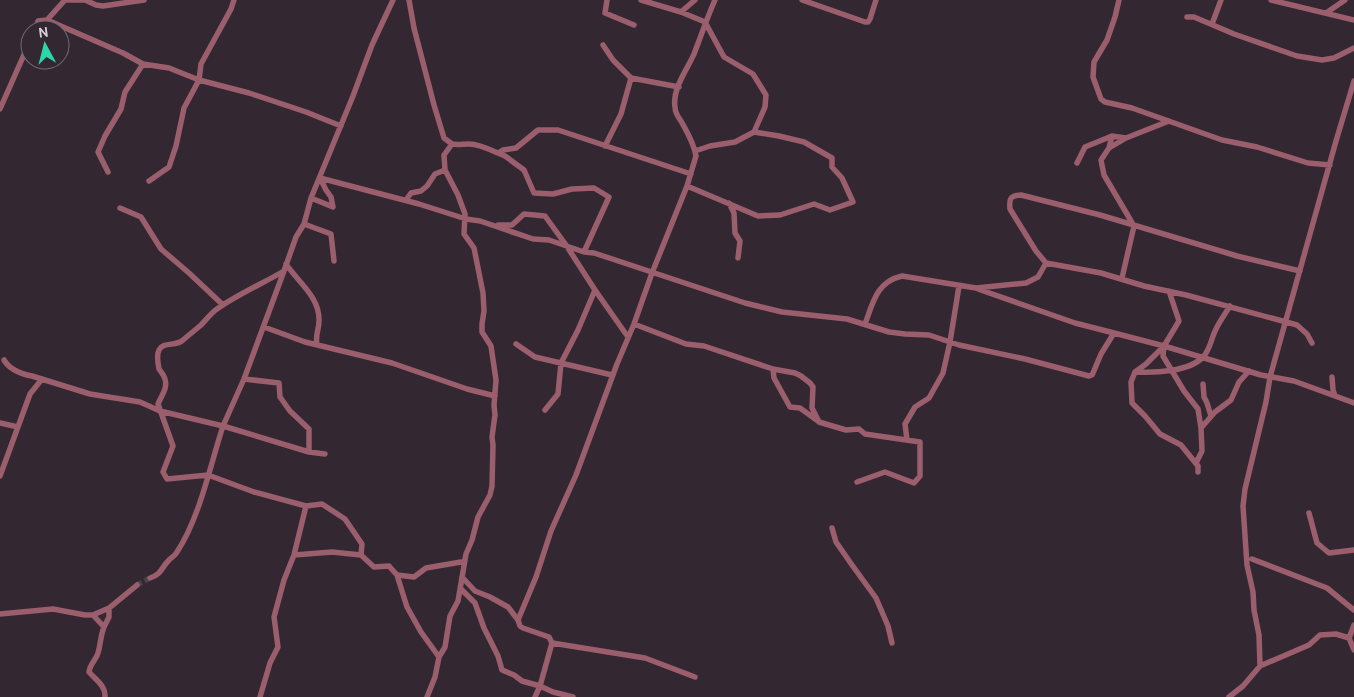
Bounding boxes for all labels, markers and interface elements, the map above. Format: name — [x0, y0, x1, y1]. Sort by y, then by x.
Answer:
north arrow — [20, 20, 70, 70]
text: N — [38, 25, 50, 43]

